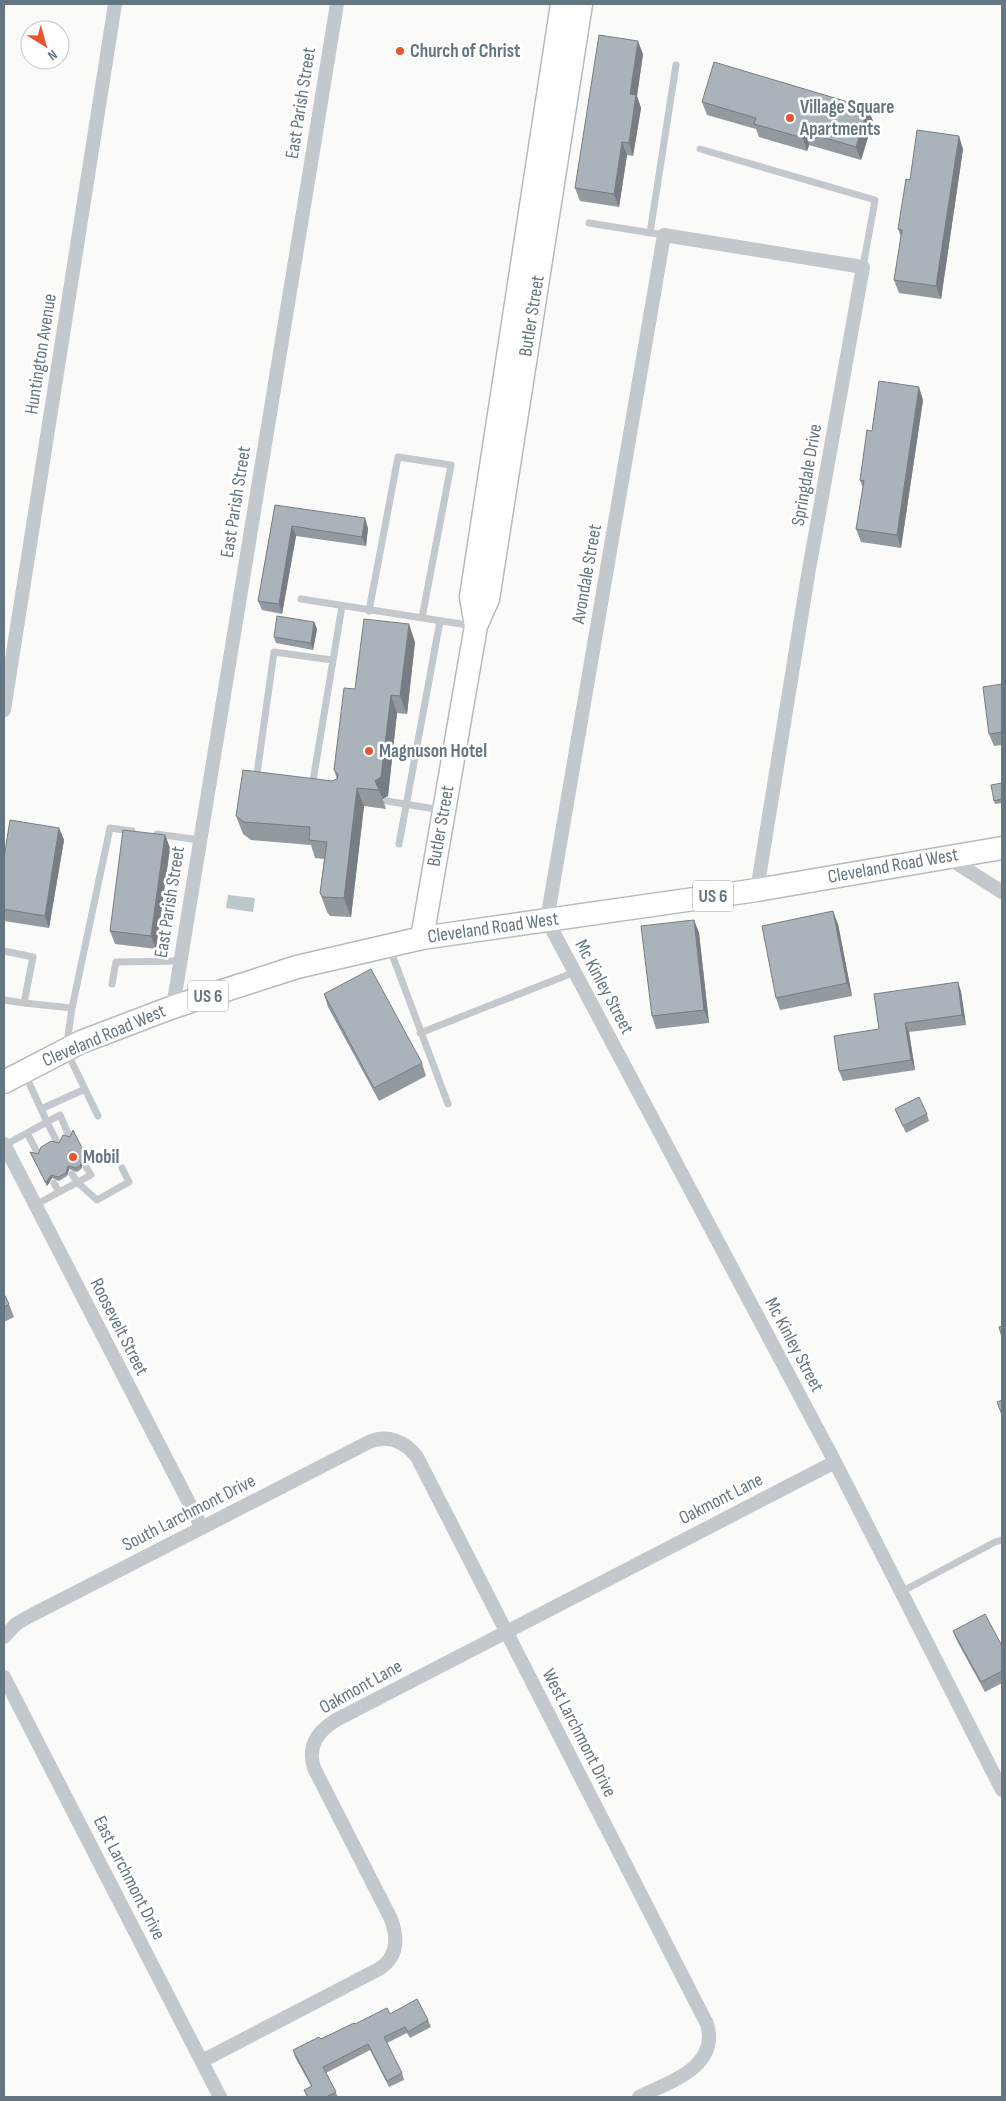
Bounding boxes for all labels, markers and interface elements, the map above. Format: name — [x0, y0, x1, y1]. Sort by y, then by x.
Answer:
north arrow — [20, 20, 70, 70]
place label: Church of Christ — [410, 40, 520, 63]
street label: East Parish Street — [281, 45, 321, 160]
marker: Church of Christ — [394, 45, 406, 57]
text: N — [44, 46, 61, 64]
place label: Village Square Apartments — [799, 96, 894, 141]
marker: Village Square Apartments — [784, 112, 796, 124]
street label: Butler Street — [514, 274, 550, 358]
street label: Huntington Avenue — [20, 292, 62, 416]
street label: Springdale Drive — [787, 422, 827, 528]
street label: East Parish Street — [216, 444, 256, 559]
street label: Avondale Street — [567, 522, 607, 627]
place label: Magnuson Hotel — [379, 740, 487, 763]
marker: Magnuson Hotel — [363, 745, 375, 757]
street label: Butler Street — [423, 783, 459, 868]
street label: Cleveland Road West — [826, 843, 960, 889]
street label: East Parish Street — [150, 844, 190, 959]
road number: US 6 — [693, 880, 733, 911]
street label: Cleveland Road West — [426, 907, 560, 949]
street label: Mc Kinley Street — [570, 936, 639, 1038]
road number: US 6 — [188, 980, 228, 1011]
street label: Cleveland Road West — [39, 1000, 169, 1072]
place label: Mobil — [83, 1146, 119, 1169]
marker: Mobil — [67, 1151, 79, 1163]
street label: Roosevelt Street — [85, 1275, 153, 1380]
street label: Mc Kinley Street — [760, 1294, 829, 1396]
street label: Oakmont Lane — [675, 1468, 767, 1530]
street label: South Larchmont Drive — [119, 1470, 259, 1556]
street label: Oakmont Lane — [316, 1655, 406, 1719]
street label: West Larchmont Drive — [537, 1665, 621, 1801]
street label: East Larchmont Drive — [88, 1812, 170, 1944]

